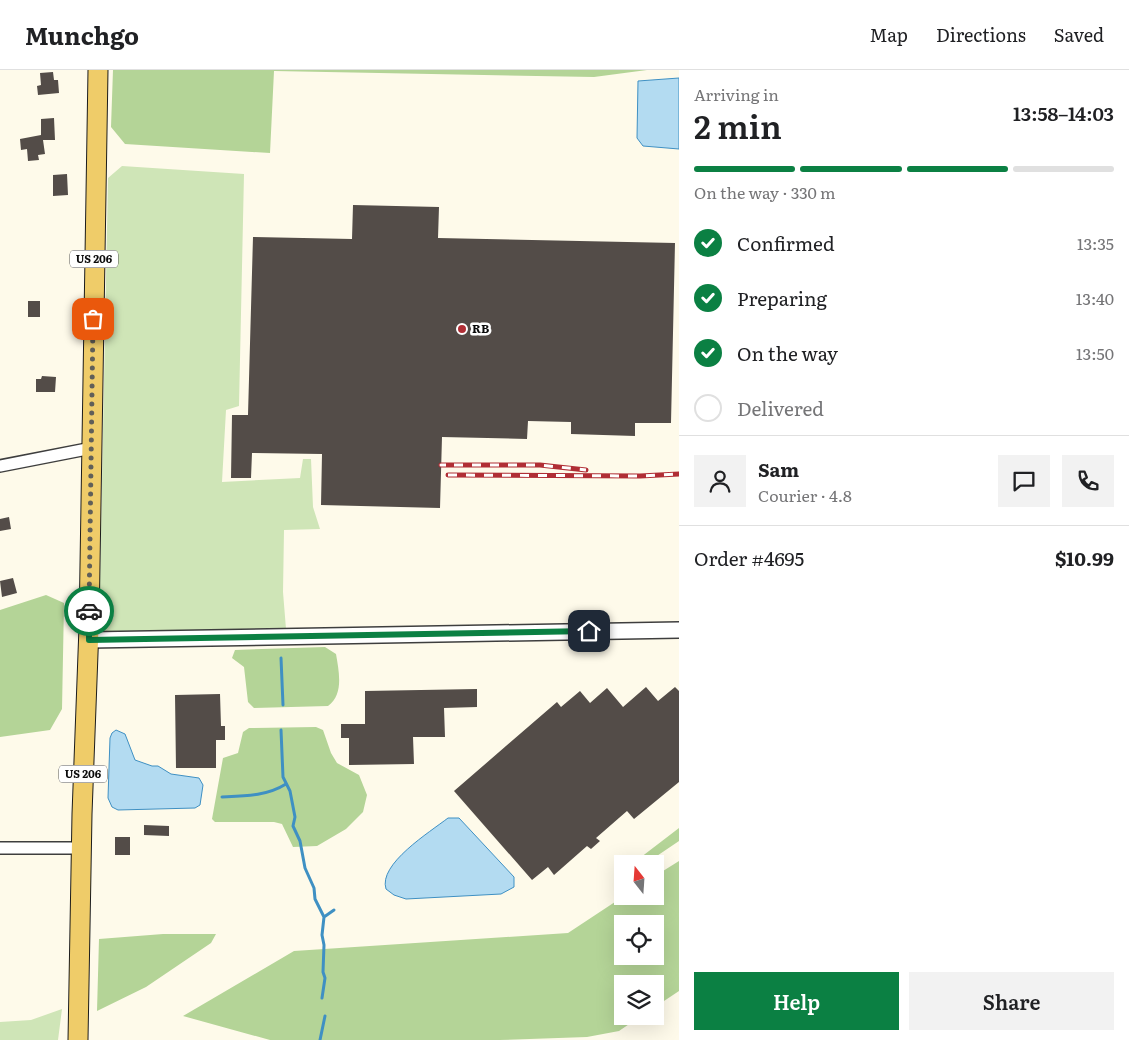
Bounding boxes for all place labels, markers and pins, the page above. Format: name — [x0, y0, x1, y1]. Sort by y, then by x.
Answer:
pin — [72, 298, 114, 340]
place label: RB — [472, 319, 489, 337]
marker: RB — [456, 323, 468, 335]
pin — [568, 610, 610, 652]

